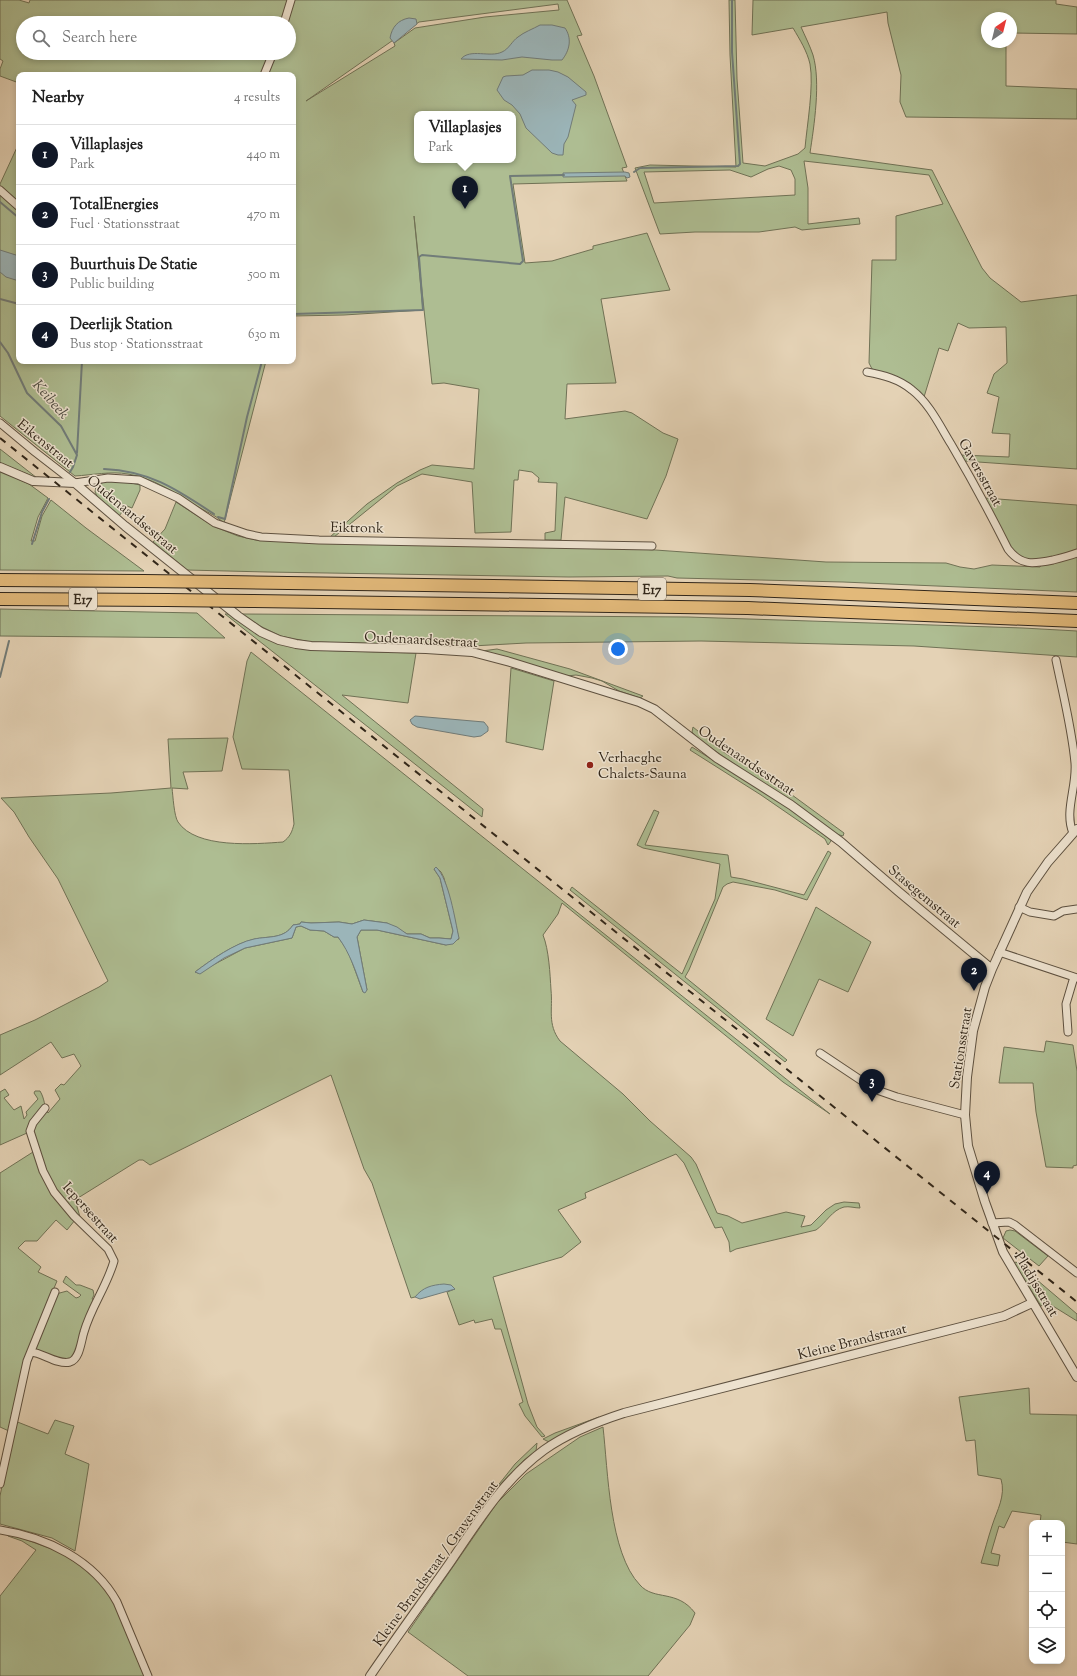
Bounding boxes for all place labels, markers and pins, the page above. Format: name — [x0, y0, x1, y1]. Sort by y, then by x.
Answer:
pin: 1 — [452, 176, 478, 209]
place label: Verhaeghe Chalets-Sauna — [598, 749, 687, 785]
marker: Verhaeghe Chalets-Sauna — [585, 760, 595, 770]
pin: 2 — [961, 958, 987, 991]
pin: 3 — [859, 1069, 885, 1102]
pin: 4 — [974, 1161, 1000, 1194]

